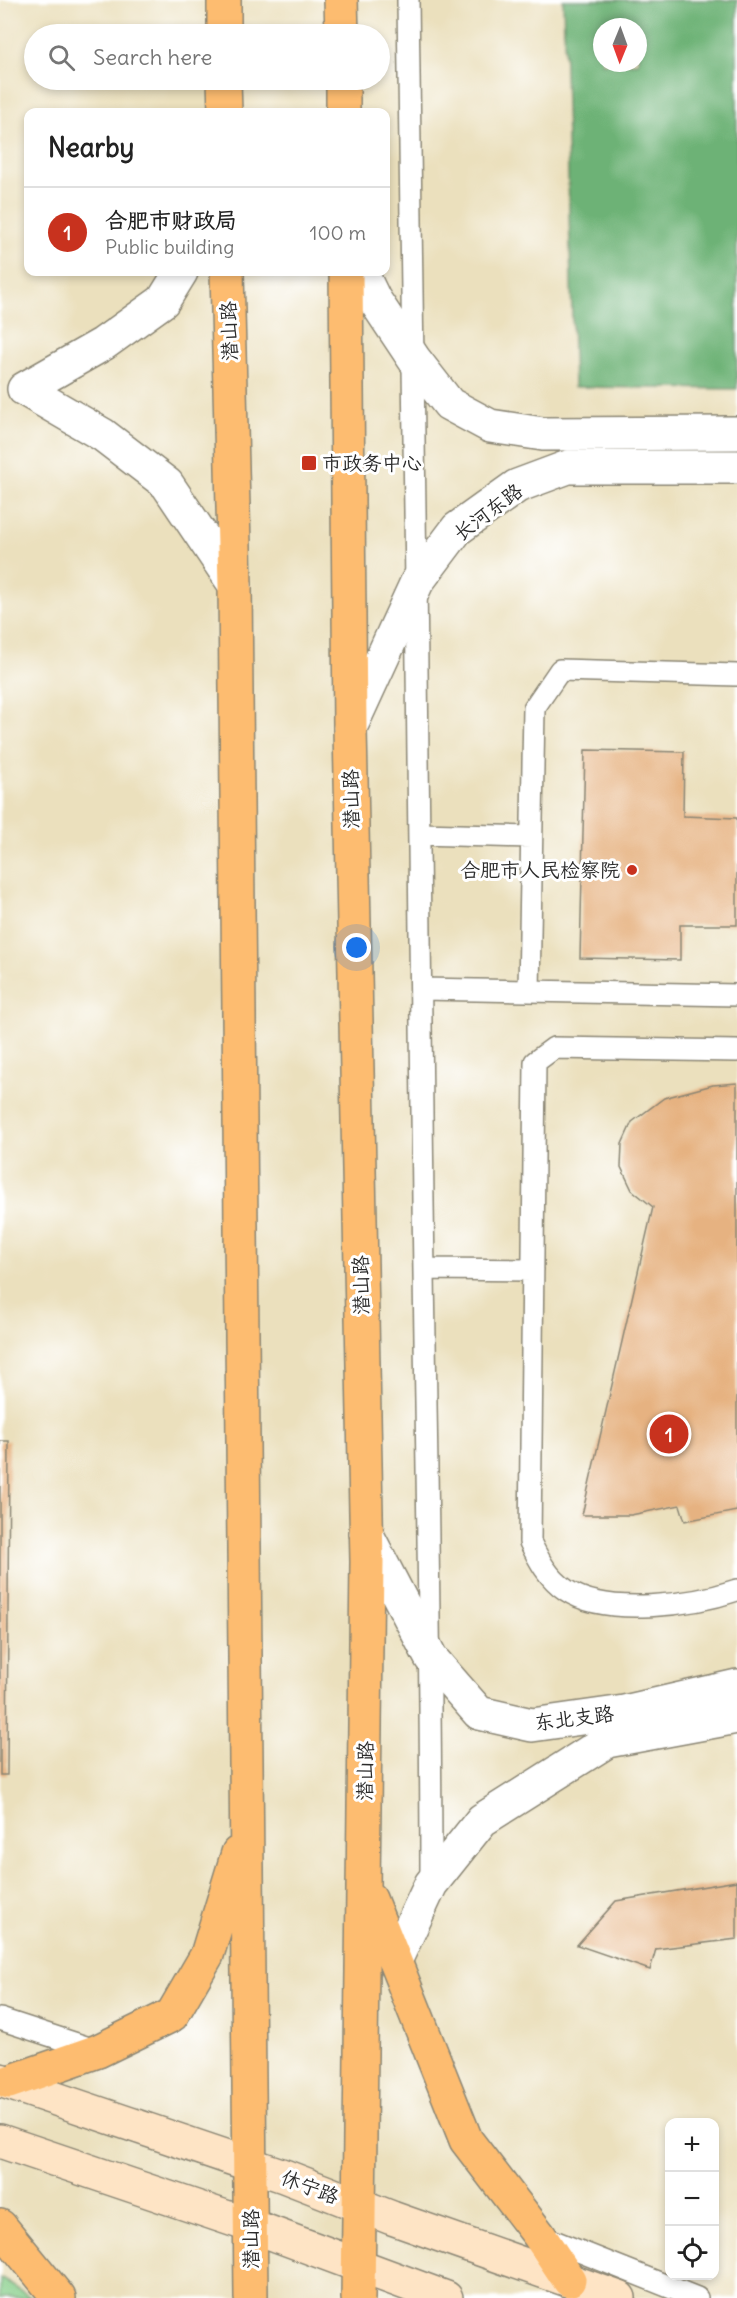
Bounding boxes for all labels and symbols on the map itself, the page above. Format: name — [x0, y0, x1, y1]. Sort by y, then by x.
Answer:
north arrow — [593, 18, 647, 72]
street label: 潜山路 — [215, 300, 242, 361]
place label: 市政务中心 — [322, 450, 422, 475]
marker: 市政务中心 — [300, 454, 318, 472]
street label: 长河东路 — [448, 477, 528, 546]
street label: 潜山路 — [337, 768, 364, 829]
place label: 合肥市人民检察院 — [460, 857, 620, 882]
marker: 合肥市人民检察院 — [625, 863, 639, 877]
your location — [342, 933, 371, 962]
street label: 潜山路 — [347, 1254, 374, 1315]
pin: 1 — [650, 1412, 688, 1456]
street label: 东北支路 — [533, 1700, 616, 1735]
street label: 潜山路 — [351, 1740, 378, 1801]
street label: 休宁路 — [278, 2164, 344, 2209]
street label: 潜山路 — [238, 2208, 263, 2269]

